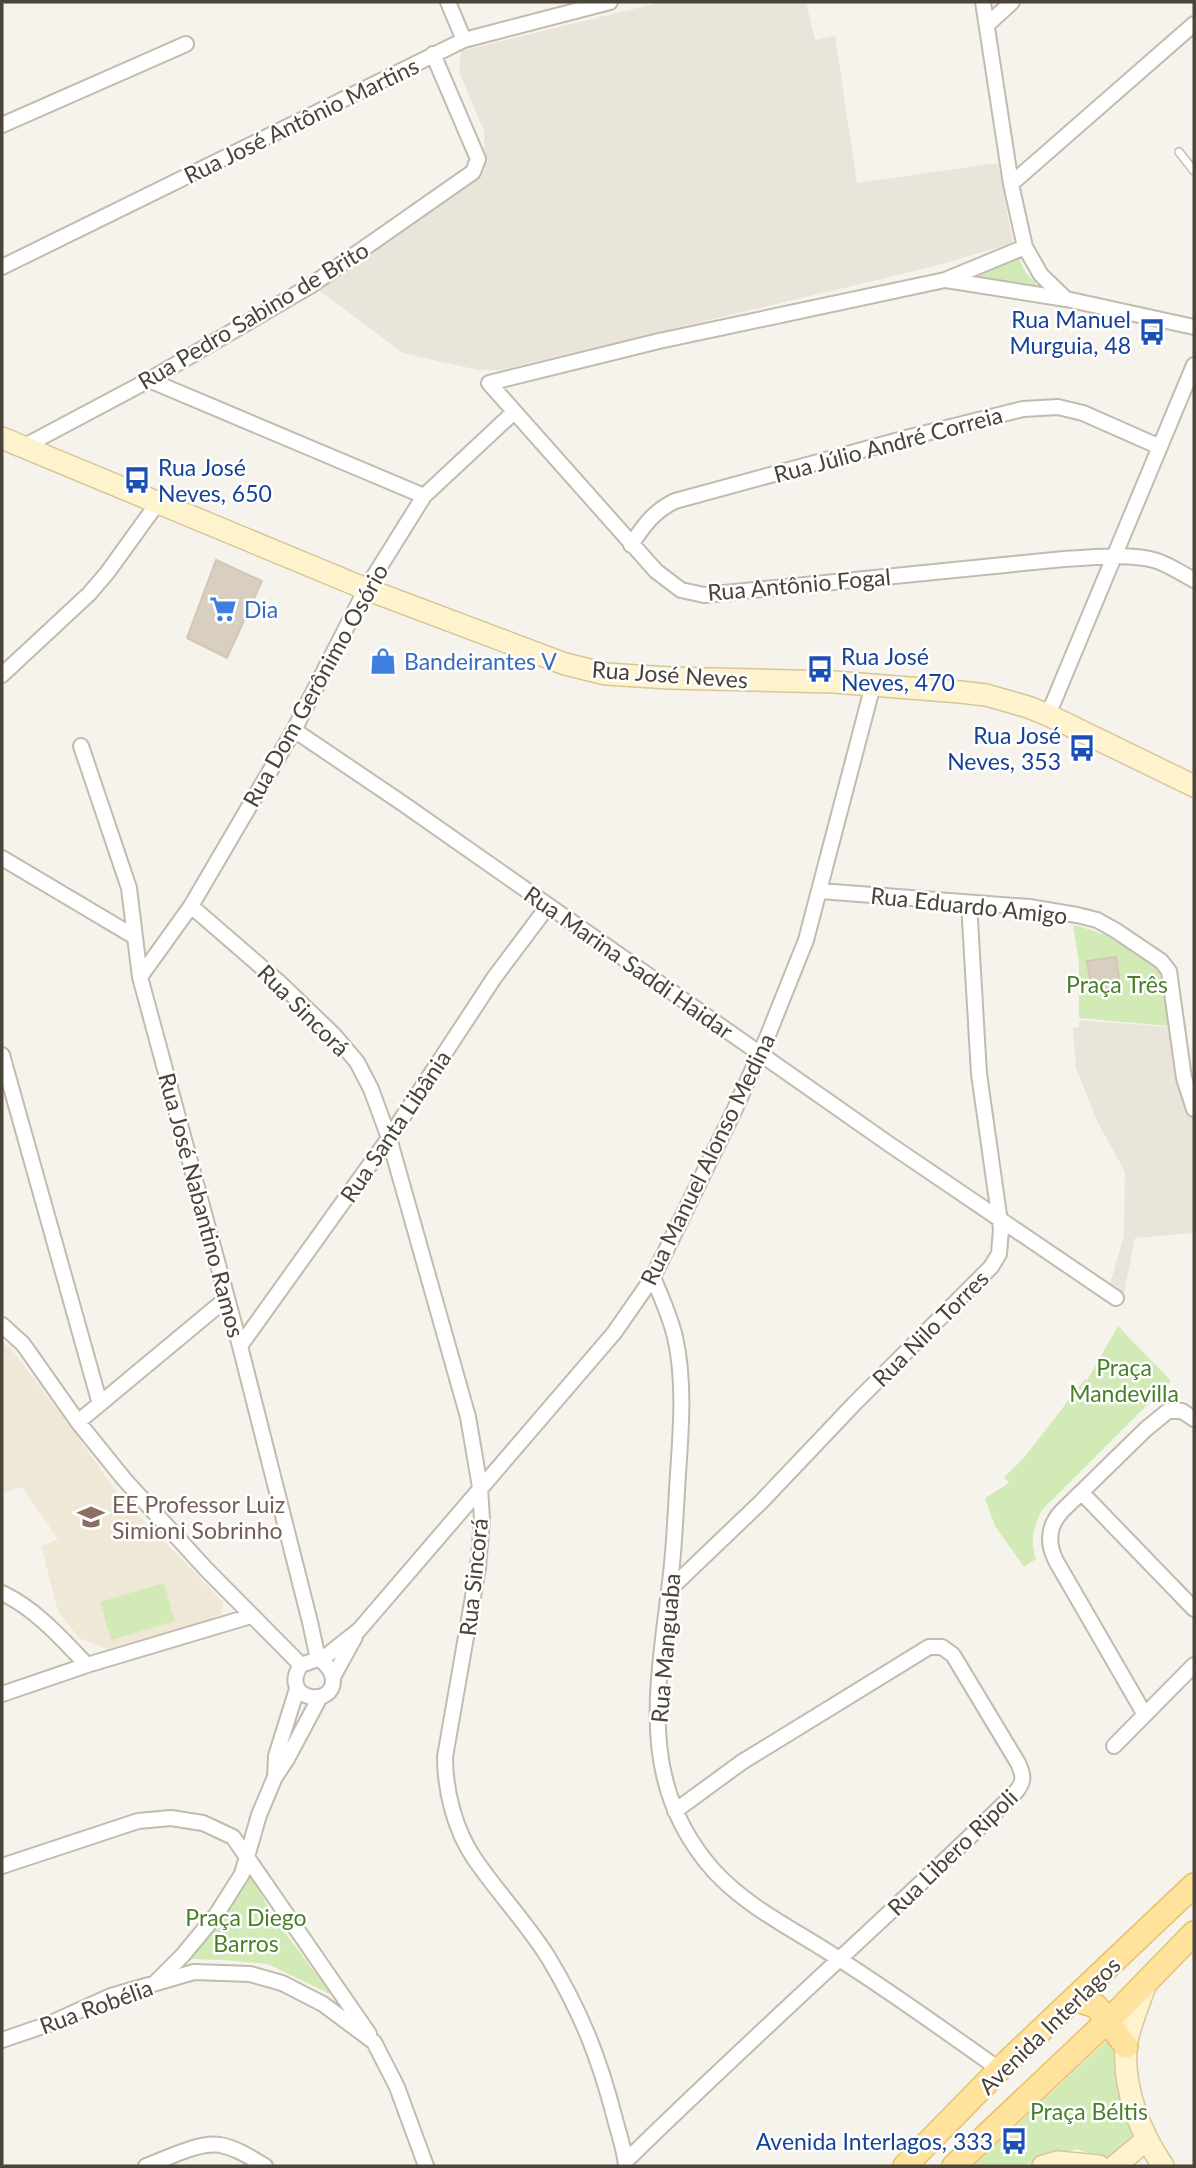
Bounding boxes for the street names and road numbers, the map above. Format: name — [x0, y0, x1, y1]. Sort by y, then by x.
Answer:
street label: Rua José Antônio Martins — [179, 51, 423, 189]
street label: Rua Pedro Sabino de Brito — [133, 235, 373, 395]
street label: Rua Júlio André Correia — [771, 400, 1005, 488]
street label: Rua Dom Gerônimo Osório — [236, 559, 394, 811]
street label: Rua Antônio Fogal — [706, 562, 892, 606]
street label: Rua José Neves — [591, 655, 749, 693]
street label: Rua Marina Saddi Haidar — [519, 879, 739, 1045]
street label: Rua Eduardo Amigo — [869, 881, 1069, 929]
street label: Rua Sincorá — [252, 958, 356, 1062]
street label: Rua Manuel Alonso Medina — [634, 1029, 780, 1289]
street label: Rua Santa Libânia — [334, 1045, 456, 1207]
street label: Rua José Nabantino Ramos — [153, 1070, 251, 1340]
street label: Rua Nilo Torres — [866, 1264, 994, 1392]
street label: Rua Sincorá — [453, 1517, 493, 1637]
street label: Rua Manguaba — [645, 1572, 685, 1724]
street label: Rua Libero Ripoli — [881, 1783, 1023, 1921]
street label: Avenida Interlagos — [972, 1950, 1126, 2100]
street label: Rua Robélia — [36, 1973, 156, 2039]

